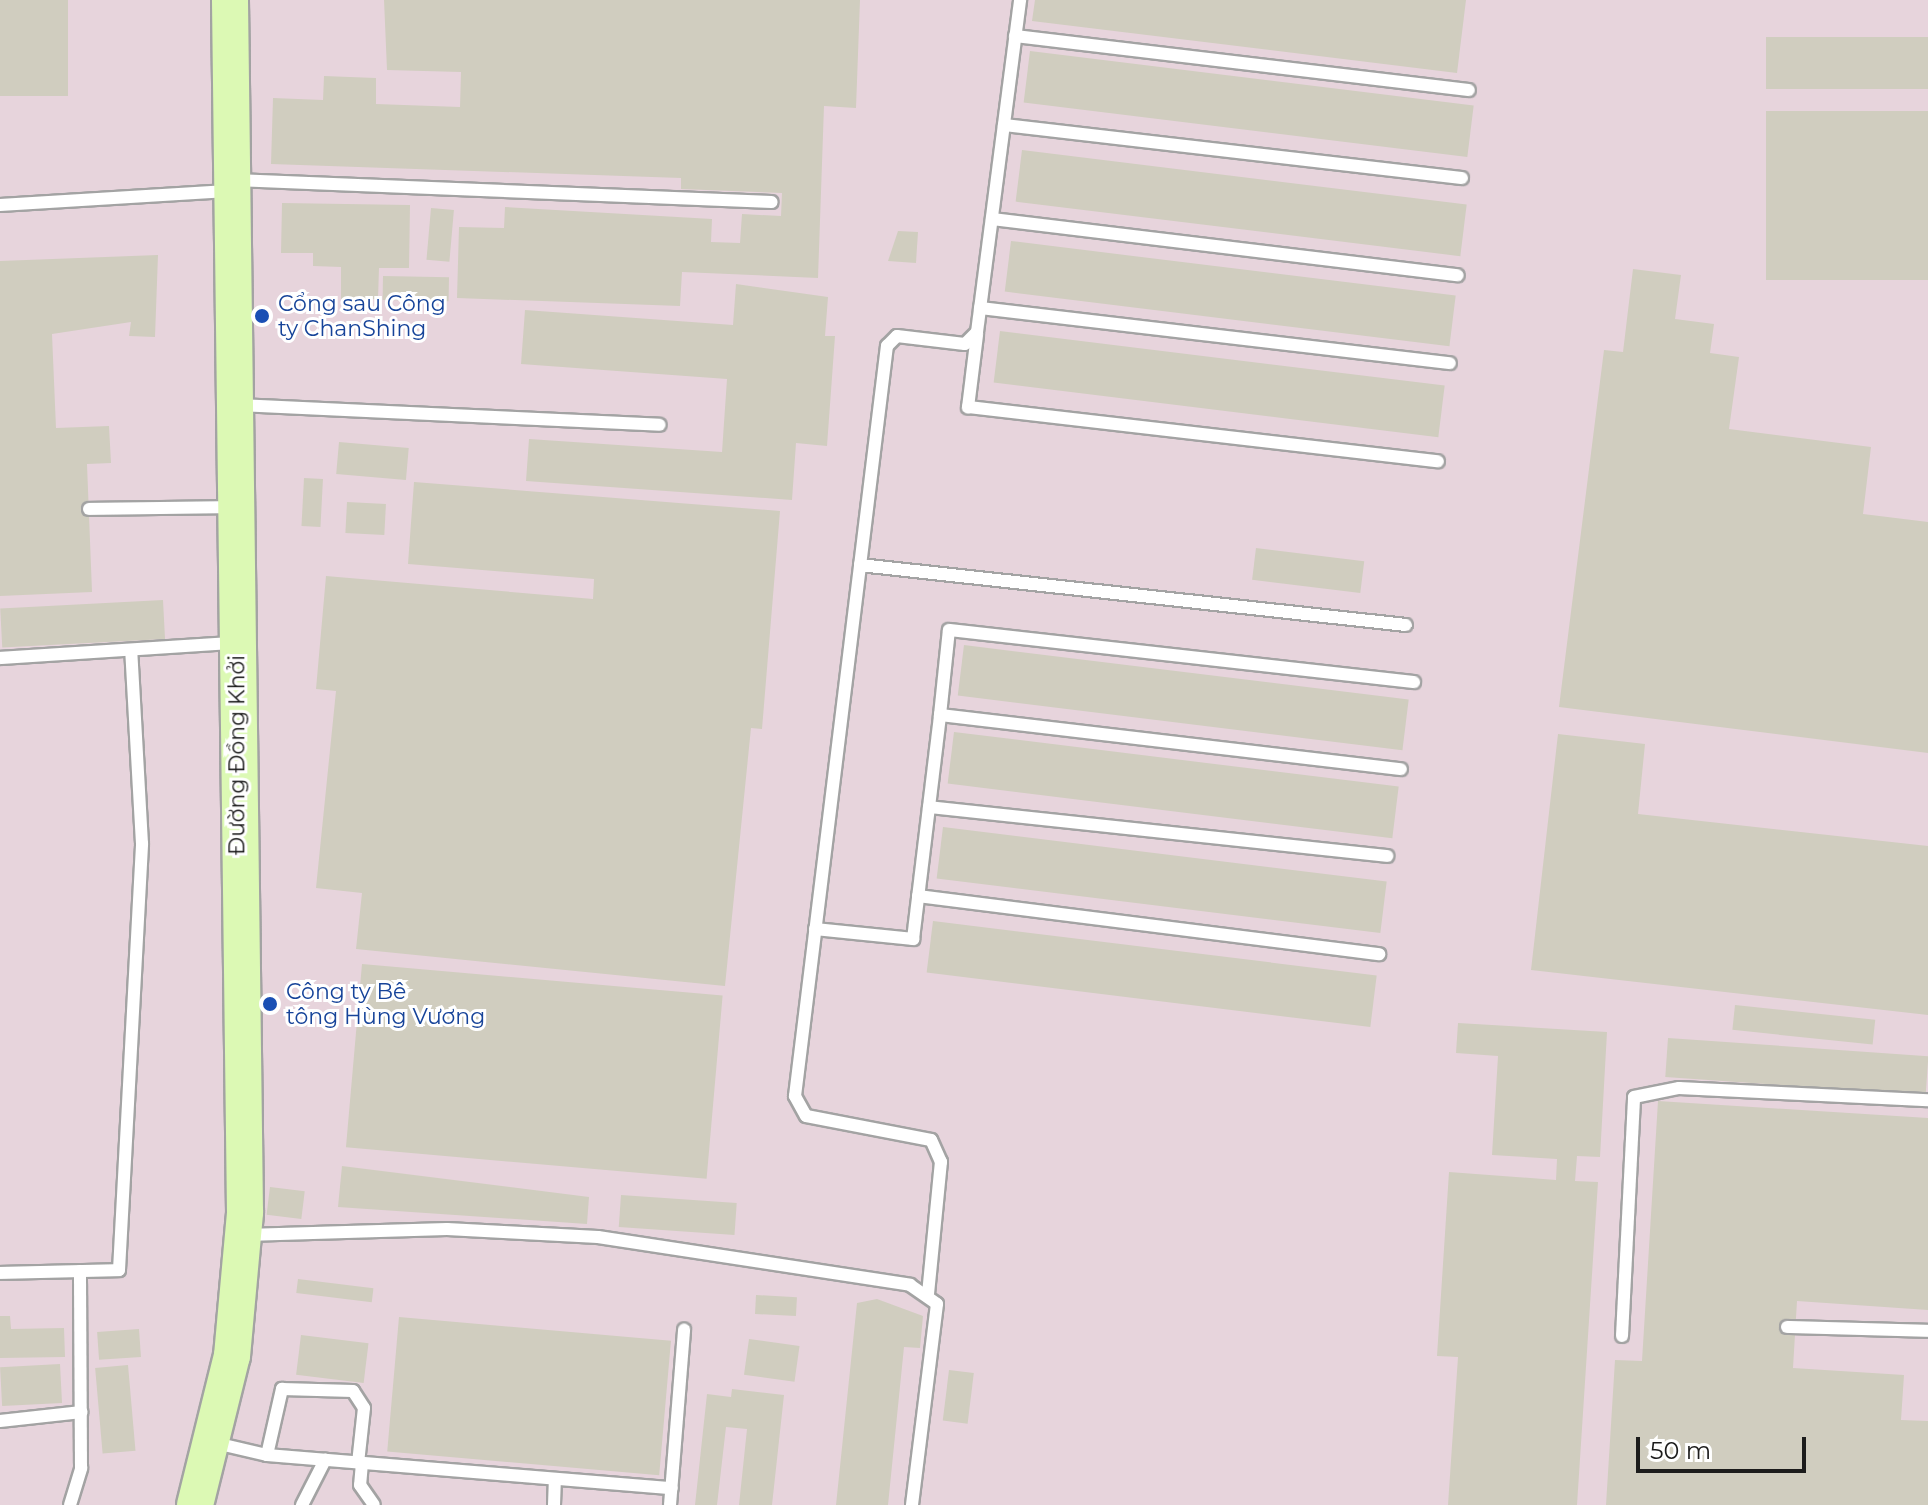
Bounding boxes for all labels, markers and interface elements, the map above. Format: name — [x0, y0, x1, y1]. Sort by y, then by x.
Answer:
place label: Cổng sau Công ty ChanShing — [278, 290, 446, 342]
marker: Cổng sau Công ty ChanShing — [253, 307, 271, 325]
street label: Đường Đồng Khởi — [224, 655, 250, 855]
place label: Công ty Bê tông Hùng Vương — [286, 978, 485, 1030]
marker: Công ty Bê tông Hùng Vương — [261, 995, 279, 1013]
scale bar — [1640, 1421, 1810, 1471]
text: 50 m — [1650, 1436, 1711, 1465]

